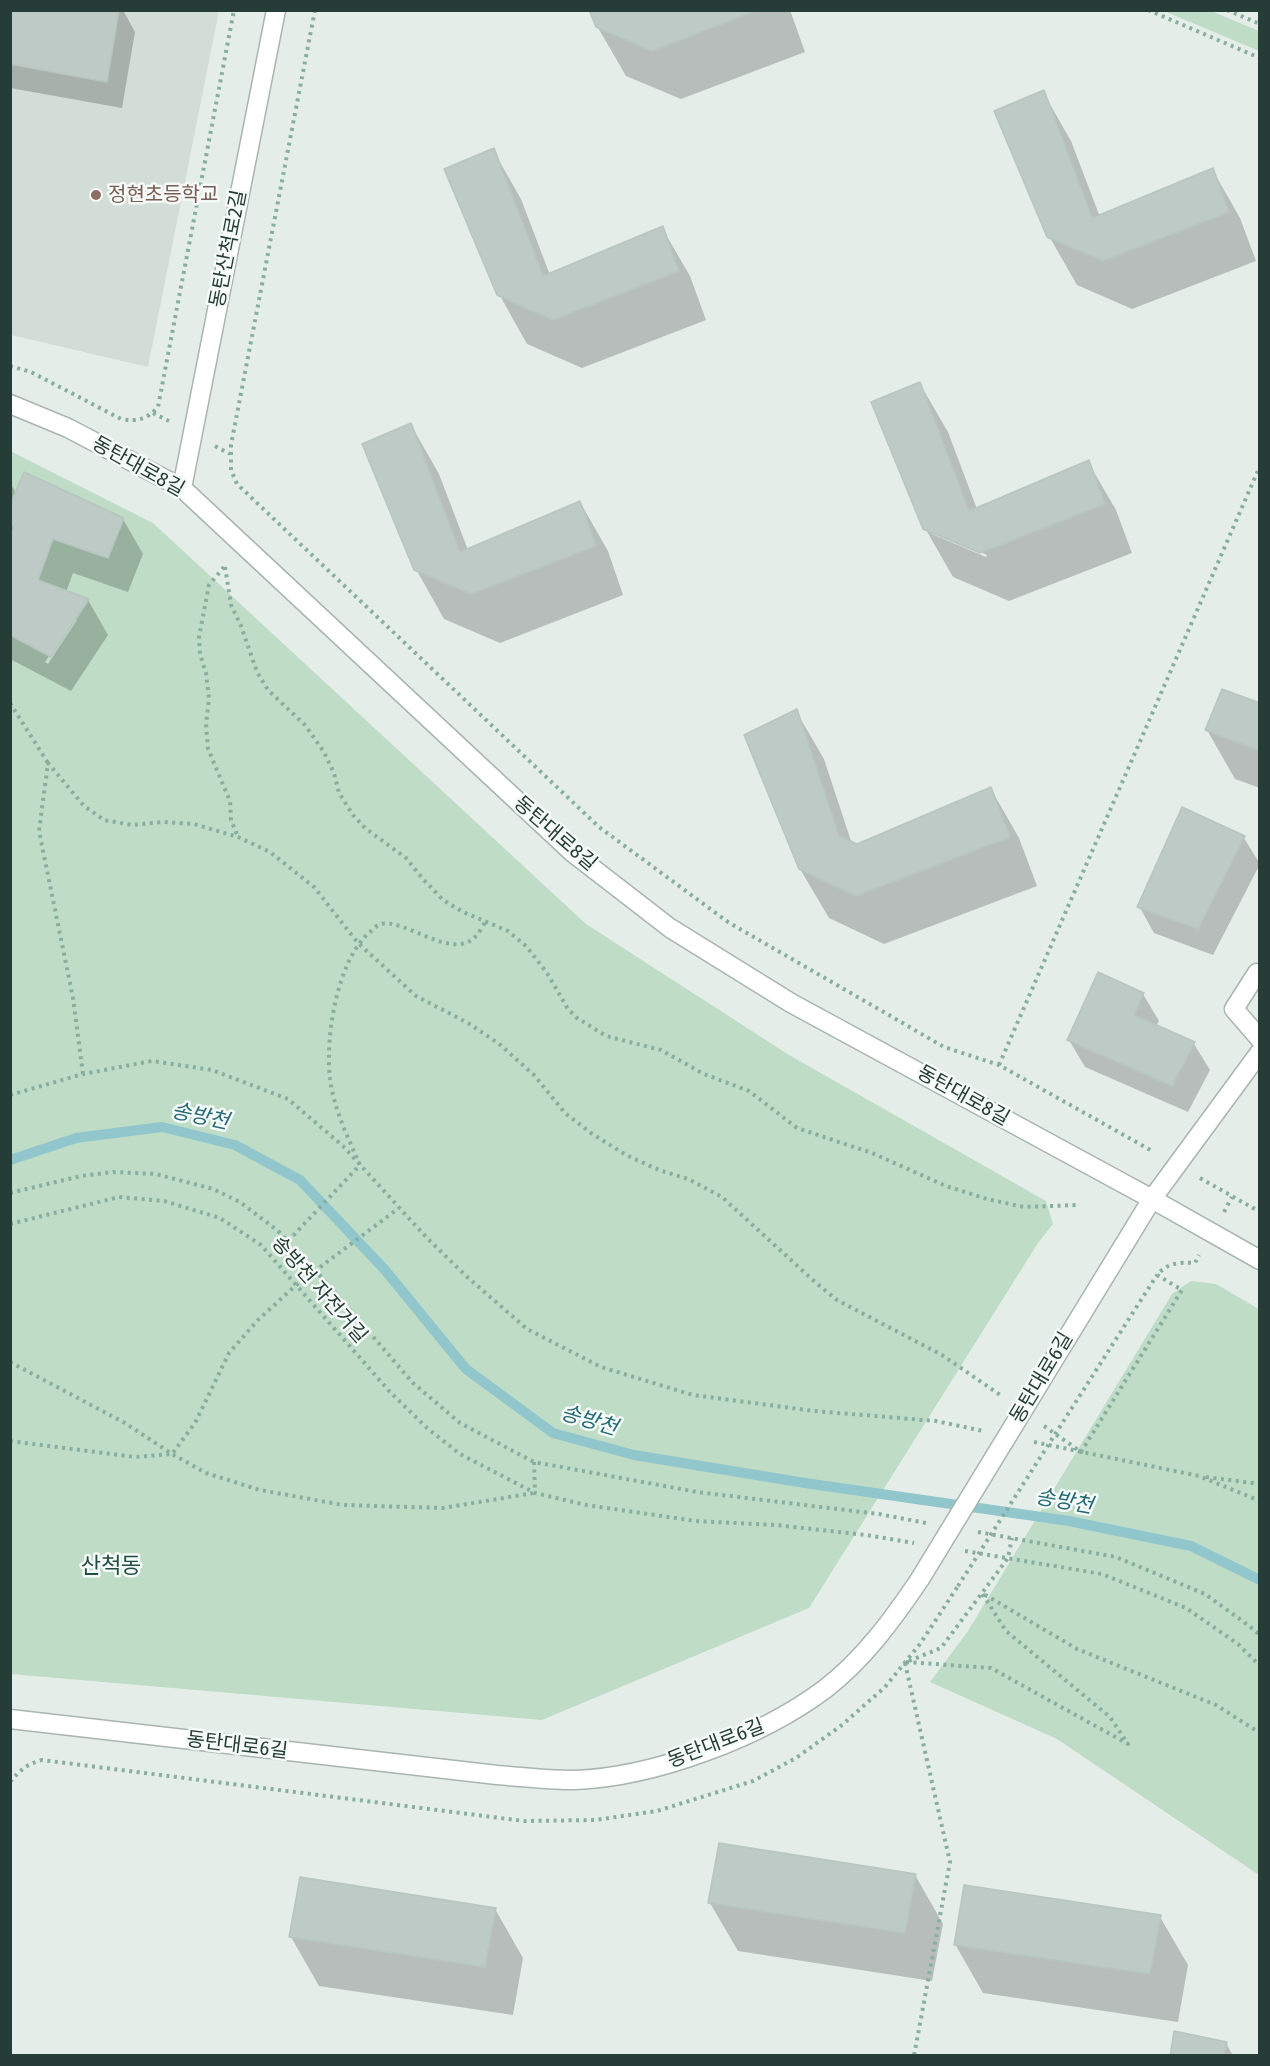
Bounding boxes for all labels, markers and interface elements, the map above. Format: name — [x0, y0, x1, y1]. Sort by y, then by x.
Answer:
place label: 정현초등학교 — [108, 183, 218, 207]
marker: 정현초등학교 — [89, 188, 103, 202]
street label: 동탄산척로2길 — [206, 188, 252, 310]
street label: 동탄대로8길 — [88, 432, 188, 502]
street label: 동탄대로8길 — [509, 791, 601, 877]
street label: 동탄대로8길 — [913, 1061, 1013, 1131]
water label: 송방천 — [169, 1099, 231, 1135]
street label: 송방천 자전거길 — [266, 1232, 372, 1348]
street label: 동탄대로6길 — [1005, 1328, 1079, 1428]
water label: 송방천 — [558, 1400, 620, 1442]
water label: 송방천 — [1033, 1485, 1095, 1519]
district label: 산척동 — [81, 1554, 141, 1580]
street label: 동탄대로6길 — [664, 1715, 768, 1773]
street label: 동탄대로6길 — [185, 1728, 289, 1764]

